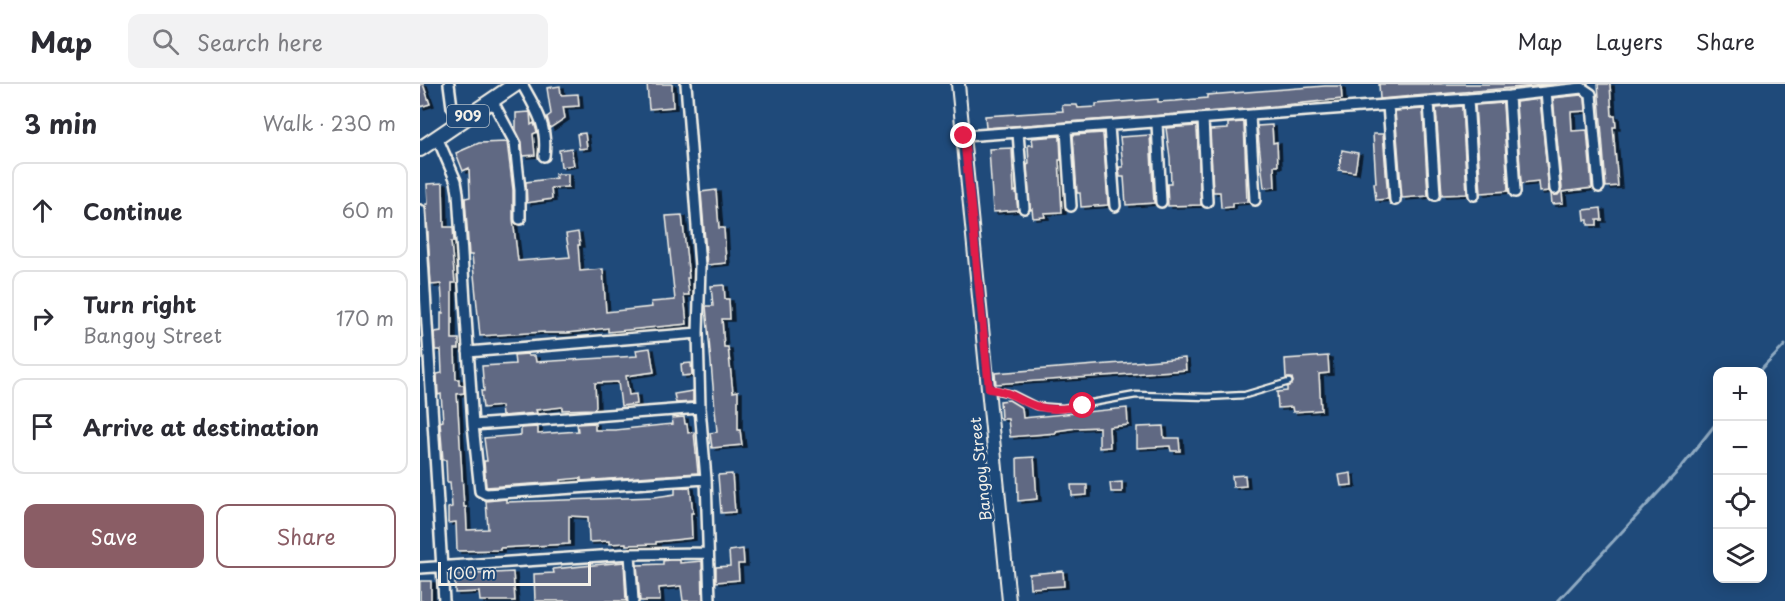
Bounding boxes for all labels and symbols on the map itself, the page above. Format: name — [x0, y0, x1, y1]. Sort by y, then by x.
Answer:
road number: 909 — [447, 105, 489, 127]
route end — [950, 122, 976, 148]
route start — [1069, 392, 1095, 418]
street label: Bangoy Street — [963, 416, 996, 522]
scale bar — [438, 559, 591, 586]

